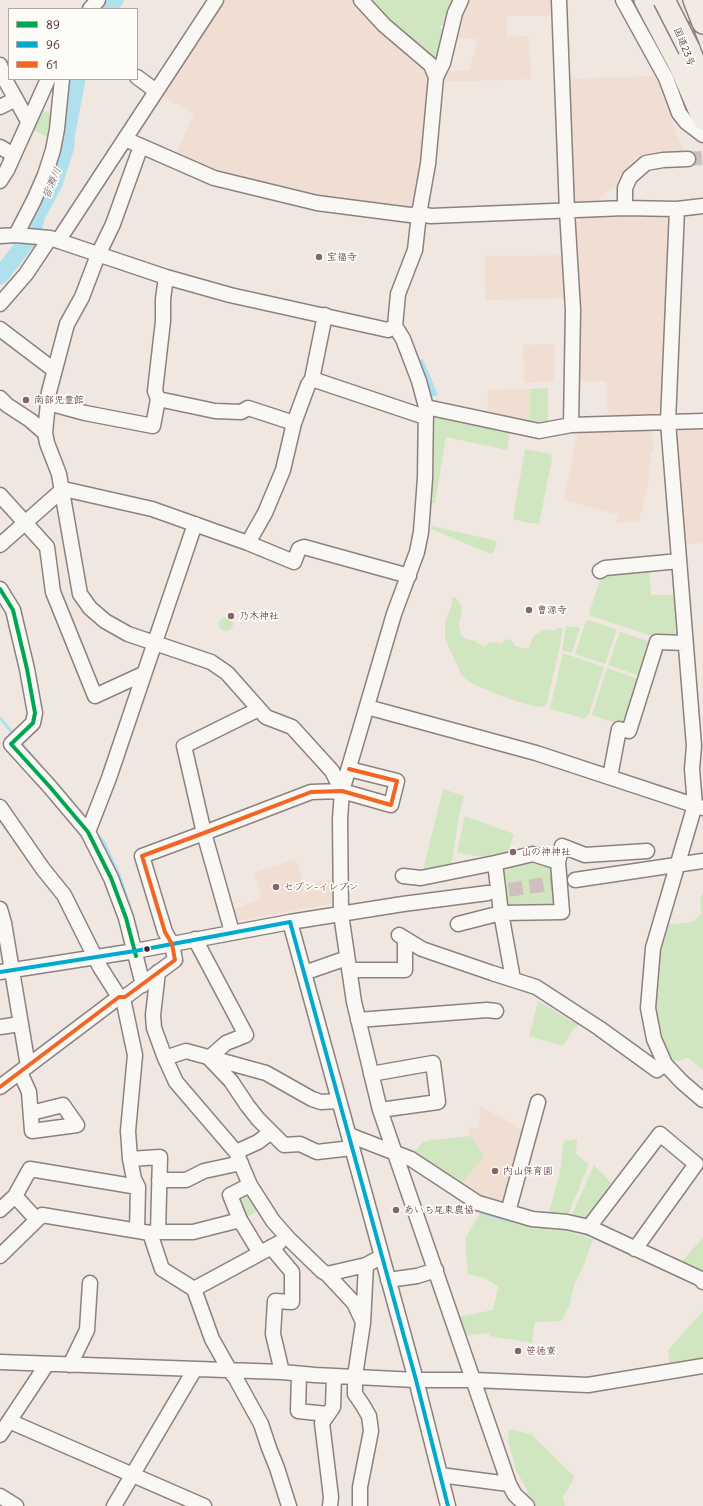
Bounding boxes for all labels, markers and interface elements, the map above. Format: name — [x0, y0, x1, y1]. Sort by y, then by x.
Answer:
legend — [8, 8, 138, 80]
text: 89 — [46, 17, 60, 32]
street label: 国道23号 — [671, 26, 697, 68]
text: 96 — [46, 37, 60, 52]
text: 61 — [46, 57, 58, 72]
water label: 皆瀬川 — [39, 165, 65, 201]
place label: 宝福寺 — [327, 251, 357, 263]
marker: 宝福寺 — [314, 252, 324, 262]
place label: 南部児童館 — [34, 394, 84, 406]
marker: 南部児童館 — [21, 395, 31, 405]
place label: 曹源寺 — [537, 604, 567, 616]
marker: 曹源寺 — [524, 605, 534, 615]
place label: 乃木神社 — [239, 610, 279, 622]
marker: 乃木神社 — [226, 611, 236, 621]
place label: 山の神神社 — [521, 846, 571, 858]
marker: 山の神神社 — [508, 847, 518, 857]
place label: セブン-イレブン — [284, 881, 358, 893]
marker: セブン-イレブン — [271, 882, 281, 892]
unlabelled marker — [142, 944, 152, 954]
place label: 内山保育園 — [503, 1165, 553, 1177]
marker: 内山保育園 — [490, 1166, 500, 1176]
place label: あいち尾東農協 — [404, 1204, 474, 1216]
marker: あいち尾東農協 — [391, 1205, 401, 1215]
place label: 笹徳寮 — [526, 1345, 556, 1357]
marker: 笹徳寮 — [513, 1346, 523, 1356]

